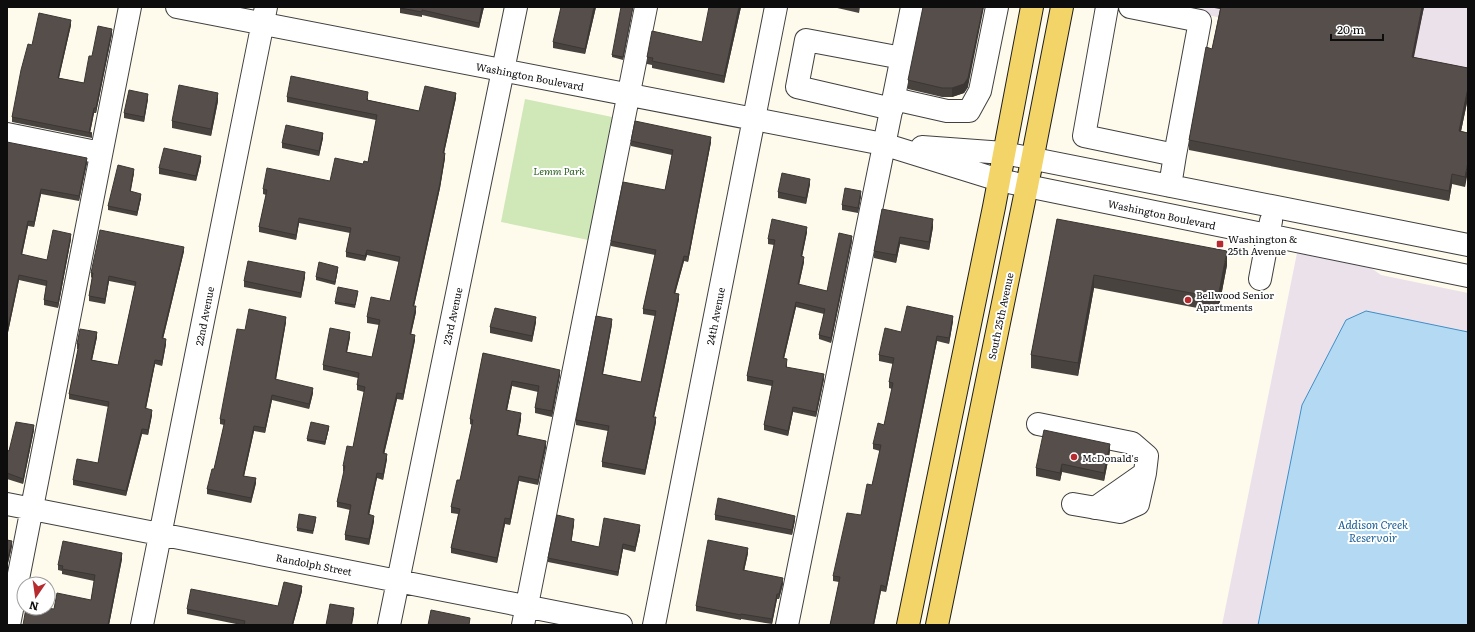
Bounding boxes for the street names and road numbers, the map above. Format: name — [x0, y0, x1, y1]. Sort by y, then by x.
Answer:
street label: Washington Boulevard — [475, 58, 585, 94]
street label: Washington Boulevard — [1107, 195, 1217, 233]
street label: South 25th Avenue — [983, 271, 1017, 361]
street label: 22nd Avenue — [191, 285, 217, 347]
street label: 23rd Avenue — [439, 286, 465, 346]
street label: 24th Avenue — [702, 286, 728, 346]
street label: Randolph Street — [275, 549, 353, 579]

